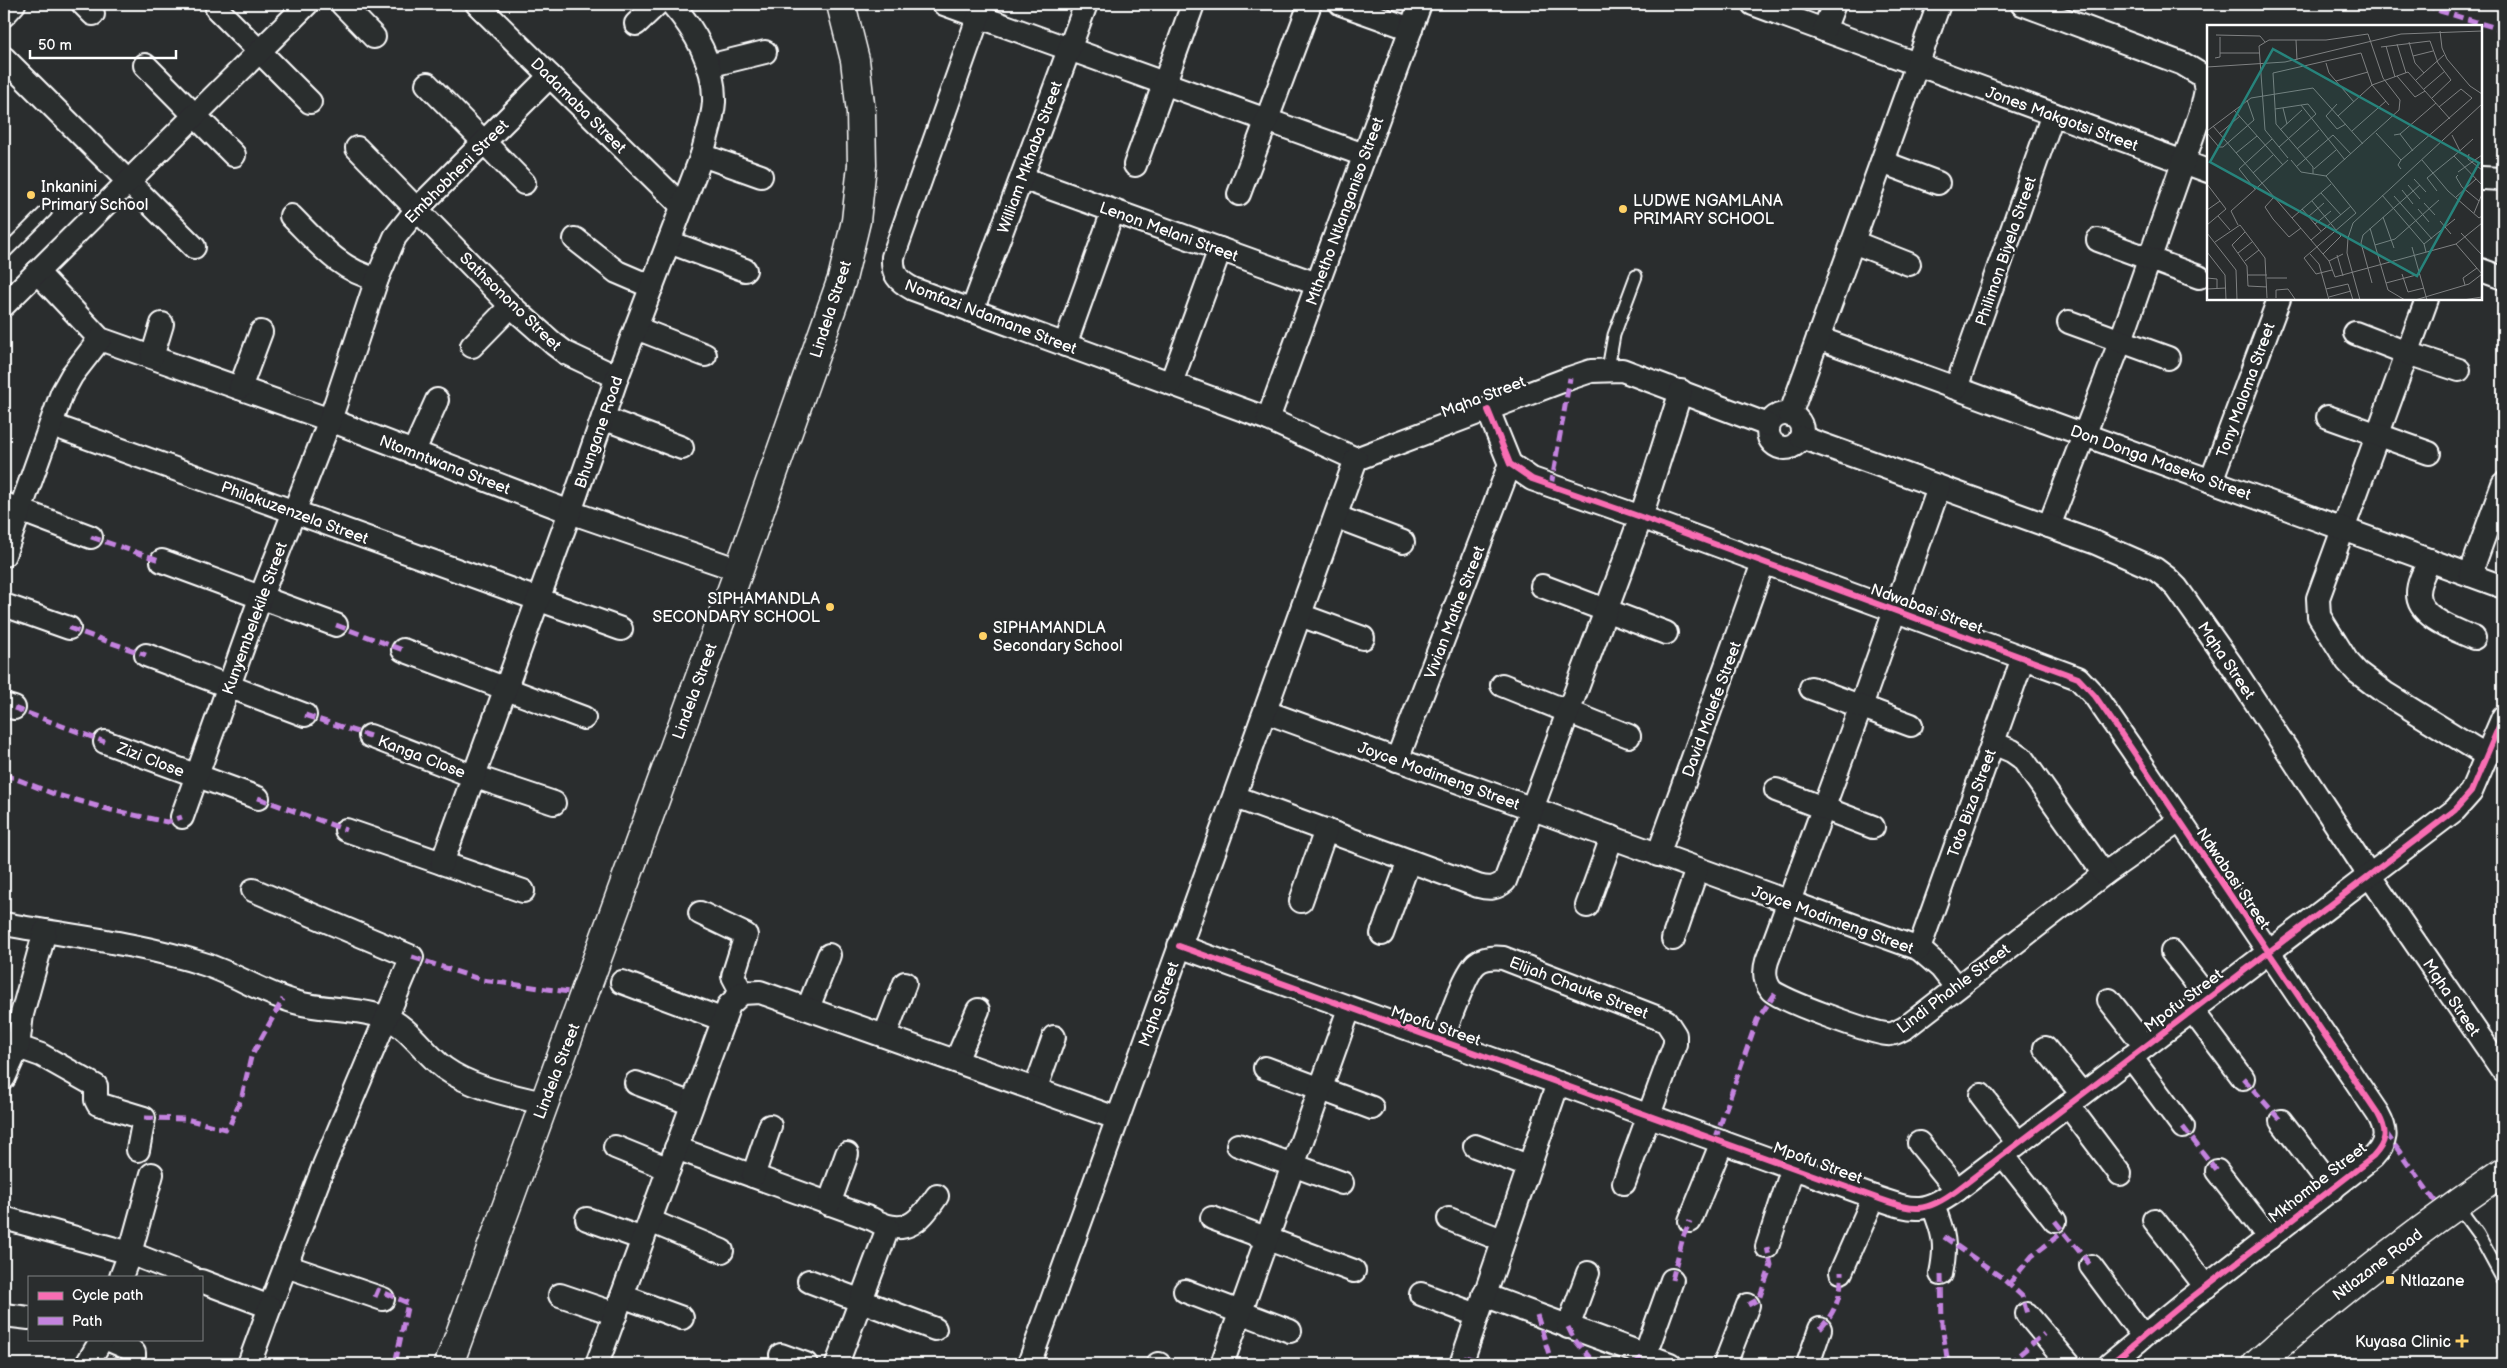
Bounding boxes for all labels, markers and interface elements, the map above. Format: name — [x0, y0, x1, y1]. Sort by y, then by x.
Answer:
inset map — [2207, 25, 2482, 300]
scale bar — [30, 28, 176, 60]
text: 50 m — [38, 36, 72, 55]
street label: Dadamaba Street — [526, 54, 630, 158]
street label: William Mkhaba Street — [994, 79, 1067, 236]
street label: Jones Makgotsi Street — [1983, 83, 2140, 156]
street label: Mthetho Ntlanganiso Street — [1302, 115, 1388, 308]
street label: Embhobheni Street — [401, 116, 513, 228]
street label: Philimon Biyela Street — [1972, 174, 2041, 329]
place label: Inkanini Primary School — [41, 178, 148, 215]
marker: Inkanini Primary School — [25, 189, 37, 201]
place label: LUDWE NGAMLANA PRIMARY SCHOOL — [1633, 192, 1783, 229]
street label: Lenon Melani Street — [1097, 198, 1240, 266]
marker: LUDWE NGAMLANA PRIMARY SCHOOL — [1617, 203, 1629, 215]
street label: Sathsonono Street — [455, 249, 565, 355]
street label: Lindela Street — [807, 258, 856, 360]
street label: Nomfazi Ndamane Street — [902, 276, 1079, 359]
street label: Tony Maloma Street — [2213, 320, 2280, 461]
street label: Mqha Street — [1439, 373, 1529, 422]
street label: Bhungane Road — [571, 374, 628, 491]
street label: Don Donga Maseko Street — [2068, 422, 2254, 505]
street label: Ntomntwana Street — [376, 432, 513, 499]
street label: Philakuzenzela Street — [218, 478, 371, 549]
street label: Kunyembelekile Street — [219, 540, 292, 697]
street label: Vivian Mathe Street — [1421, 543, 1490, 682]
street label: Ndwabasi Street — [1868, 580, 1985, 639]
place label: SIPHAMANDLA SECONDARY SCHOOL — [653, 590, 821, 627]
marker: SIPHAMANDLA SECONDARY SCHOOL — [824, 601, 836, 613]
place label: SIPHAMANDLA Secondary School — [993, 619, 1123, 656]
street label: Mqha Street — [2193, 619, 2259, 703]
marker: SIPHAMANDLA Secondary School — [977, 630, 989, 642]
street label: David Molefe Street — [1679, 639, 1746, 780]
street label: Lindela Street — [669, 641, 722, 742]
street label: Kanga Close — [375, 732, 468, 783]
street label: Joyce Modimeng Street — [1355, 738, 1522, 815]
street label: Zizi Close — [113, 739, 187, 782]
street label: Toto Biza Street — [1944, 747, 2001, 860]
street label: Ndwabasi Street — [2192, 825, 2274, 933]
street label: Joyce Modimeng Street — [1749, 882, 1916, 959]
street label: Lindi Phahle Street — [1894, 940, 2014, 1038]
street label: Elijah Chauke Street — [1506, 953, 1651, 1024]
street label: Mqha Street — [2418, 956, 2484, 1040]
street label: Mqha Street — [1135, 959, 1184, 1050]
street label: Mpofu Street — [2141, 965, 2227, 1037]
street label: Mpofu Street — [1388, 1002, 1483, 1051]
street label: Lindela Street — [530, 1021, 584, 1122]
street label: Mpofu Street — [1770, 1138, 1865, 1188]
street label: Mkhombe Street — [2265, 1139, 2371, 1227]
street label: Ntlazane Road — [2329, 1225, 2427, 1305]
place label: Ntlazane — [2400, 1272, 2465, 1291]
marker: Ntlazane — [2384, 1274, 2396, 1286]
legend — [28, 1276, 202, 1340]
text: Cycle path — [72, 1286, 143, 1305]
text: Path — [72, 1312, 102, 1331]
place label: Kuyasa Clinic — [2355, 1333, 2451, 1352]
marker: Kuyasa Clinic — [2455, 1334, 2469, 1348]

